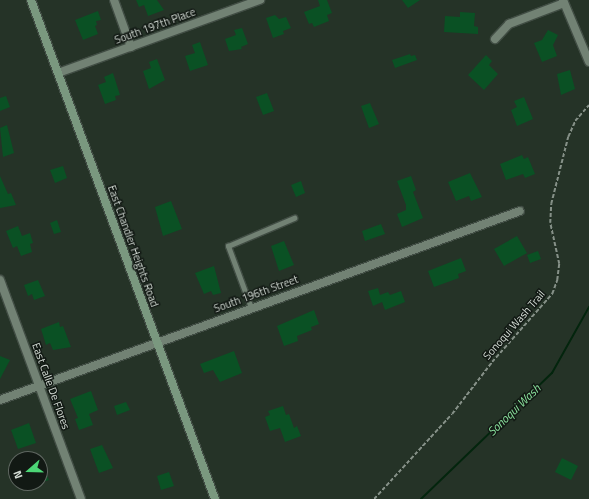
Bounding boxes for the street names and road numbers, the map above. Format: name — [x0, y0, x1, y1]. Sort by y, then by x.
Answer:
street label: South 197th Place — [113, 5, 197, 47]
street label: East Chandler Heights Road — [105, 183, 161, 309]
street label: South 196th Street — [212, 273, 300, 315]
street label: Sonoqui Wash Trail — [480, 288, 548, 362]
street label: East Calle De Flores — [29, 341, 73, 431]

